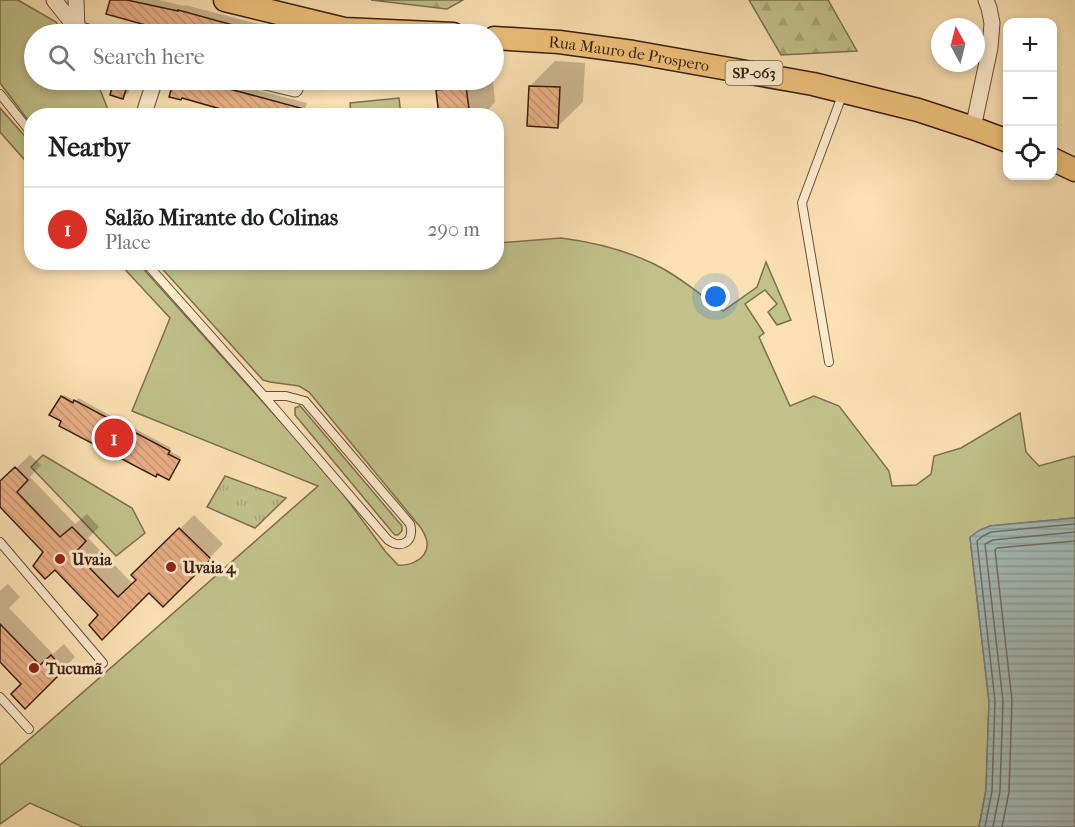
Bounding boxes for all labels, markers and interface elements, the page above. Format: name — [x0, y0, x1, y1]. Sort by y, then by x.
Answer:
north arrow — [931, 18, 985, 72]
map controls — [1003, 18, 1057, 180]
button: + — [1003, 18, 1057, 72]
search box — [24, 24, 504, 90]
street label: Rua Mauro de Prospero — [548, 32, 711, 75]
icon: search — [45, 41, 78, 74]
text: Search here — [93, 44, 205, 70]
road number: SP-063 — [726, 61, 783, 85]
button: − — [1003, 72, 1057, 126]
button: locate — [1003, 126, 1057, 180]
text: Nearby — [48, 132, 130, 163]
text: Salão Mirante do Colinas — [105, 205, 338, 231]
text: 1 — [64, 218, 71, 241]
text: 290 m — [427, 218, 480, 241]
text: Place — [105, 231, 151, 254]
your location — [701, 282, 730, 311]
pin: 1 — [94, 416, 134, 460]
place label: Uvaia — [71, 550, 112, 569]
marker: Uvaia — [53, 552, 67, 566]
place label: Uvaia 4 — [182, 558, 237, 578]
marker: Uvaia 4 — [164, 560, 178, 574]
place label: Tucumã — [45, 659, 103, 678]
marker: Tucumã — [27, 661, 41, 675]

